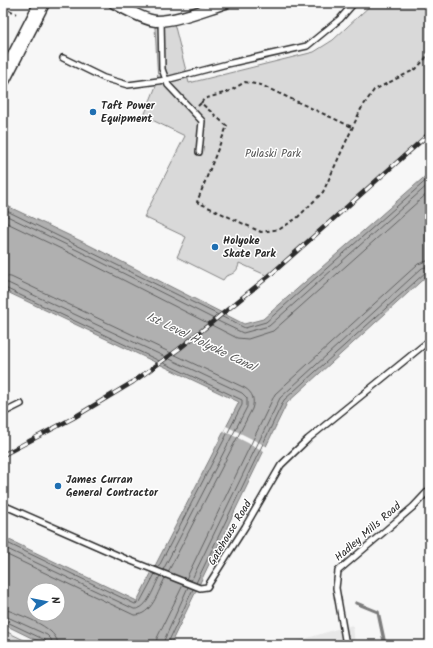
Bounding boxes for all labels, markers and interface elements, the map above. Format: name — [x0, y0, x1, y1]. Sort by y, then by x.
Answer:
place label: Taft Power Equipment — [101, 97, 156, 128]
marker: Taft Power Equipment — [88, 107, 98, 117]
park label: Pulaski Park — [245, 145, 302, 163]
place label: Holyoke Skate Park — [223, 232, 276, 263]
marker: Holyoke Skate Park — [210, 242, 220, 252]
water label: 1st Level Holyoke Canal — [143, 307, 261, 378]
place label: James Curran General Contractor — [66, 471, 159, 502]
marker: James Curran General Contractor — [53, 481, 63, 491]
street label: Gatehouse Road — [203, 496, 257, 569]
street label: Hadley Mills Road — [331, 498, 406, 566]
north arrow — [26, 582, 66, 622]
text: N — [45, 595, 64, 605]

